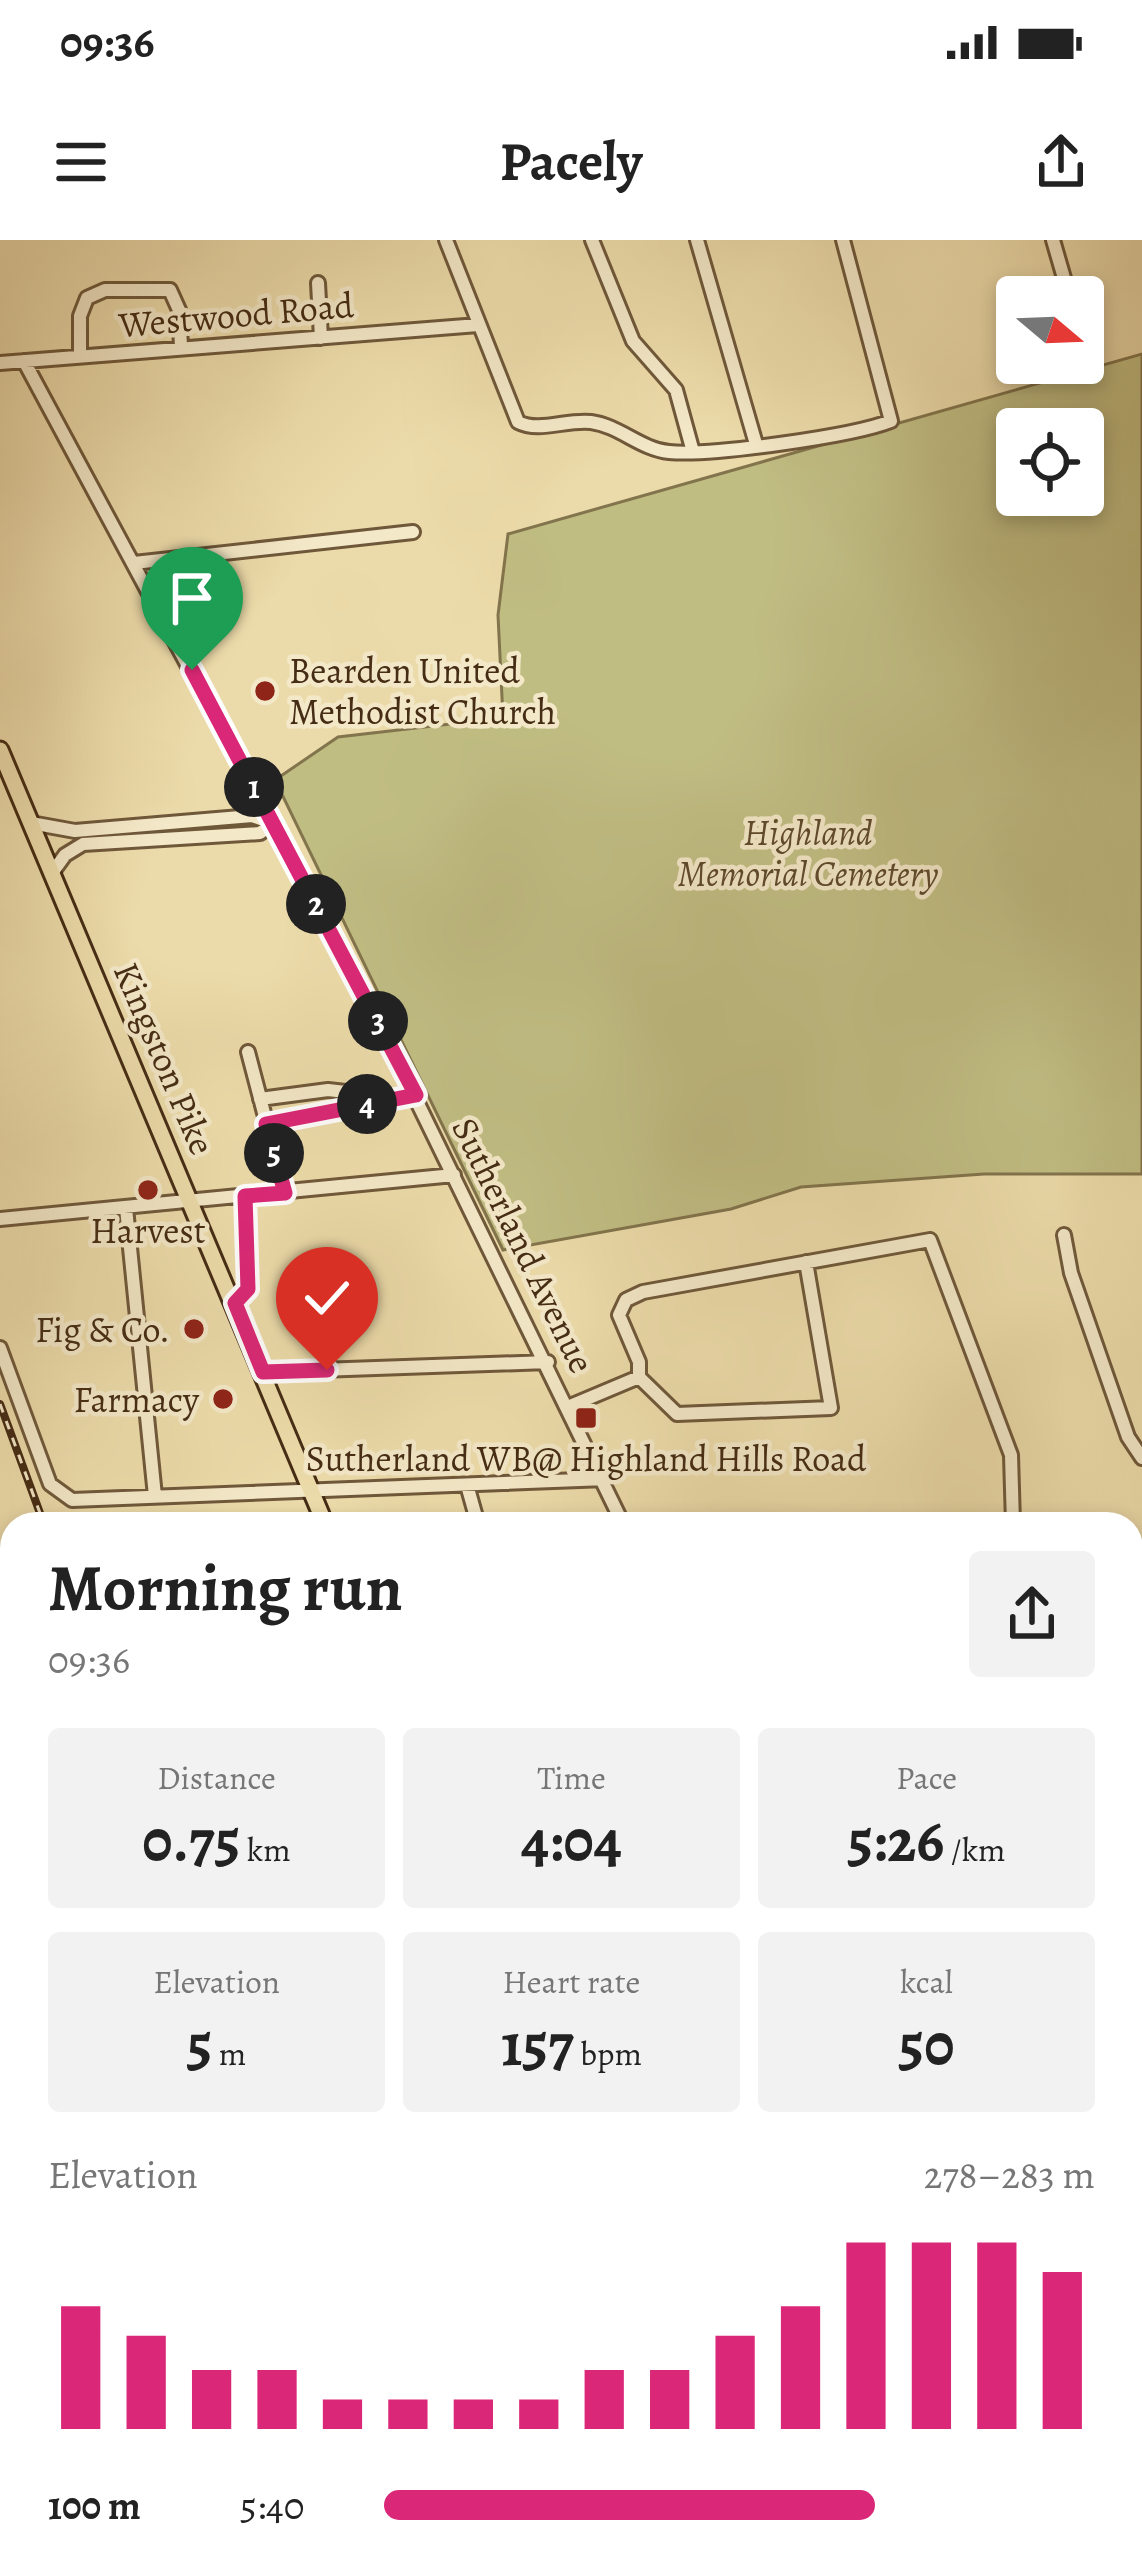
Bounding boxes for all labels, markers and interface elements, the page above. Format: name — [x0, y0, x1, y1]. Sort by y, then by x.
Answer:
text: 09:36 — [60, 11, 155, 73]
text: Pacely — [500, 125, 642, 199]
icon: menu — [48, 129, 114, 195]
icon: share — [1028, 129, 1094, 195]
north arrow — [996, 276, 1104, 384]
map controls — [996, 276, 1104, 516]
street label: Westwood Road — [116, 280, 356, 349]
button: locate — [996, 408, 1104, 516]
pin — [141, 547, 243, 670]
icon: arrive — [159, 565, 225, 631]
place label: Bearden United Methodist Church — [289, 646, 556, 736]
marker: Bearden United Methodist Church — [252, 678, 278, 704]
pin: 1 — [224, 757, 284, 817]
text: 1 — [248, 764, 260, 809]
park label: Highland Memorial Cemetery — [677, 808, 939, 898]
pin: 2 — [286, 874, 346, 934]
text: 2 — [308, 881, 324, 926]
street label: Kingston Pike — [102, 954, 227, 1162]
pin: 3 — [348, 991, 408, 1051]
text: 3 — [371, 998, 385, 1043]
pin: 4 — [337, 1074, 397, 1134]
text: 4 — [359, 1081, 375, 1126]
street label: Sutherland Avenue — [440, 1109, 607, 1381]
pin: 5 — [244, 1123, 304, 1183]
text: 5 — [267, 1130, 281, 1175]
marker: Harvest — [135, 1177, 161, 1203]
place label: Harvest — [90, 1206, 206, 1255]
pin — [276, 1247, 378, 1370]
icon: check — [294, 1265, 360, 1331]
place label: Fig & Co. — [35, 1305, 170, 1354]
marker: Fig & Co. — [181, 1316, 207, 1342]
place label: Farmacy — [74, 1375, 200, 1424]
marker: Farmacy — [210, 1386, 236, 1412]
marker: Sutherland WB@ Highland Hills Road — [573, 1405, 599, 1431]
place label: Sutherland WB@ Highland Hills Road — [306, 1434, 867, 1483]
text: Morning run — [48, 1543, 403, 1633]
button: share — [969, 1551, 1095, 1677]
text: 09:36 — [48, 1633, 130, 1686]
text: Distance — [157, 1755, 276, 1800]
text: Time — [537, 1755, 606, 1800]
text: Pace — [896, 1755, 957, 1800]
text: 0.75 — [142, 1800, 240, 1882]
text: 4:04 — [521, 1800, 622, 1882]
text: 5:26 — [847, 1800, 944, 1882]
text: km — [240, 1827, 291, 1872]
text: /km — [944, 1827, 1006, 1872]
text: Elevation — [153, 1959, 280, 2004]
text: Heart rate — [503, 1959, 640, 2004]
text: kcal — [900, 1959, 953, 2004]
text: 5 — [187, 2004, 212, 2086]
text: 157 — [501, 2004, 574, 2086]
text: 50 — [899, 2004, 954, 2086]
text: m — [212, 2031, 246, 2076]
text: bpm — [574, 2031, 642, 2076]
text: Elevation — [48, 2148, 198, 2201]
text: 278–283 m — [924, 2148, 1095, 2201]
text: 100 m — [48, 2479, 141, 2532]
text: 5:40 — [240, 2479, 305, 2532]

